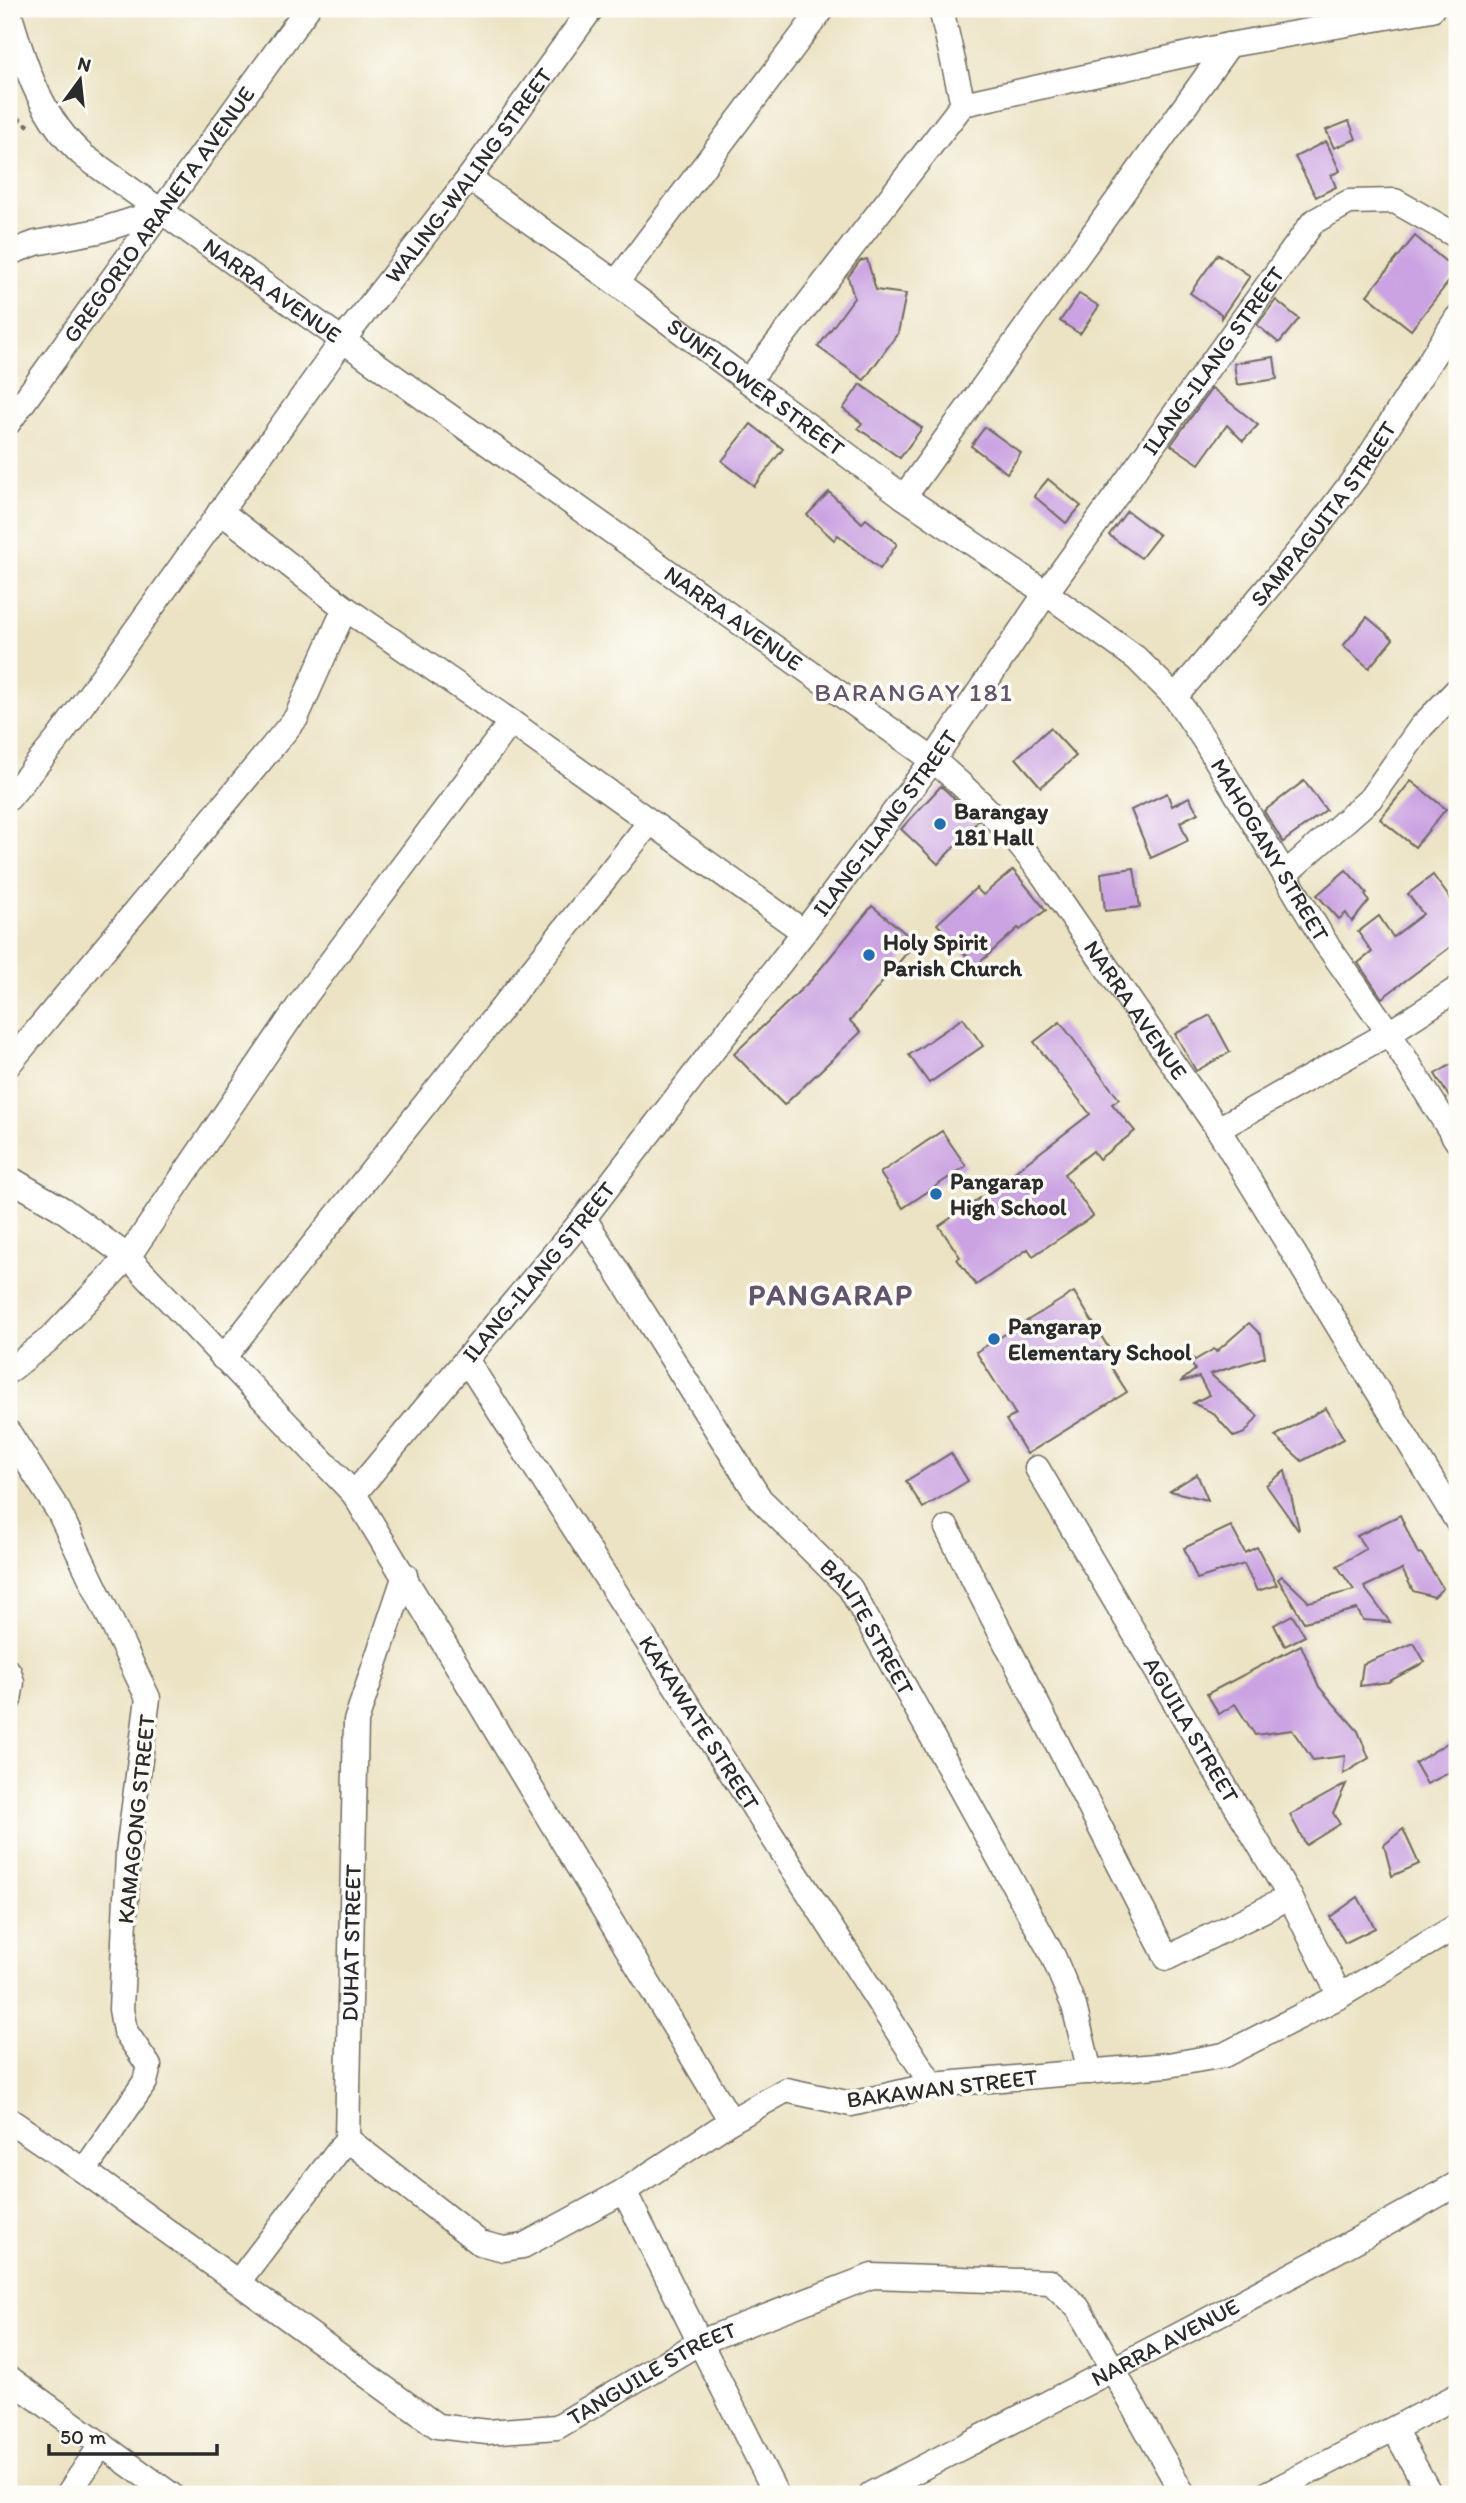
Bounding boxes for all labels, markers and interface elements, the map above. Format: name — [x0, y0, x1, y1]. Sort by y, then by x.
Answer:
north arrow — [46, 46, 116, 116]
text: N — [75, 51, 93, 77]
street label: WALING-WALING STREET — [379, 62, 558, 289]
street label: GREGORIO ARANETA AVENUE — [57, 81, 261, 348]
street label: NARRA AVENUE — [198, 231, 347, 349]
street label: ILANG-ILANG STREET — [1136, 261, 1291, 460]
street label: SUNFLOWER STREET — [662, 312, 850, 462]
street label: SAMPAGUITA STREET — [1244, 416, 1402, 612]
street label: NARRA AVENUE — [659, 559, 808, 677]
district label: BARANGAY 181 — [814, 676, 1014, 708]
street label: ILANG-ILANG STREET — [807, 724, 964, 922]
street label: MAHOGANY STREET — [1205, 753, 1335, 947]
place label: Barangay 181 Hall — [954, 797, 1048, 851]
marker: Barangay 181 Hall — [932, 816, 948, 832]
place label: Holy Spirit Parish Church — [883, 928, 1022, 982]
street label: NARRA AVENUE — [1078, 935, 1194, 1085]
marker: Holy Spirit Parish Church — [861, 947, 877, 963]
place label: Pangarap High School — [950, 1167, 1067, 1221]
street label: ILANG-ILANG STREET — [456, 1176, 621, 1368]
marker: Pangarap High School — [928, 1186, 944, 1202]
district label: PANGARAP — [748, 1276, 914, 1313]
place label: Pangarap Elementary School — [1008, 1312, 1192, 1366]
marker: Pangarap Elementary School — [986, 1331, 1002, 1347]
street label: BALITE STREET — [814, 1552, 920, 1700]
street label: KAKAWATE STREET — [633, 1630, 766, 1815]
street label: AGUILA STREET — [1138, 1652, 1245, 1808]
street label: KAMAGONG STREET — [111, 1713, 161, 1925]
street label: DUHAT STREET — [336, 1864, 367, 2022]
street label: BAKAWAN STREET — [845, 2062, 1039, 2114]
street label: NARRA AVENUE — [1086, 2292, 1244, 2392]
street label: TANGUILE STREET — [562, 2315, 740, 2432]
scale bar — [49, 2412, 217, 2456]
text: 50 m — [60, 2424, 107, 2449]

